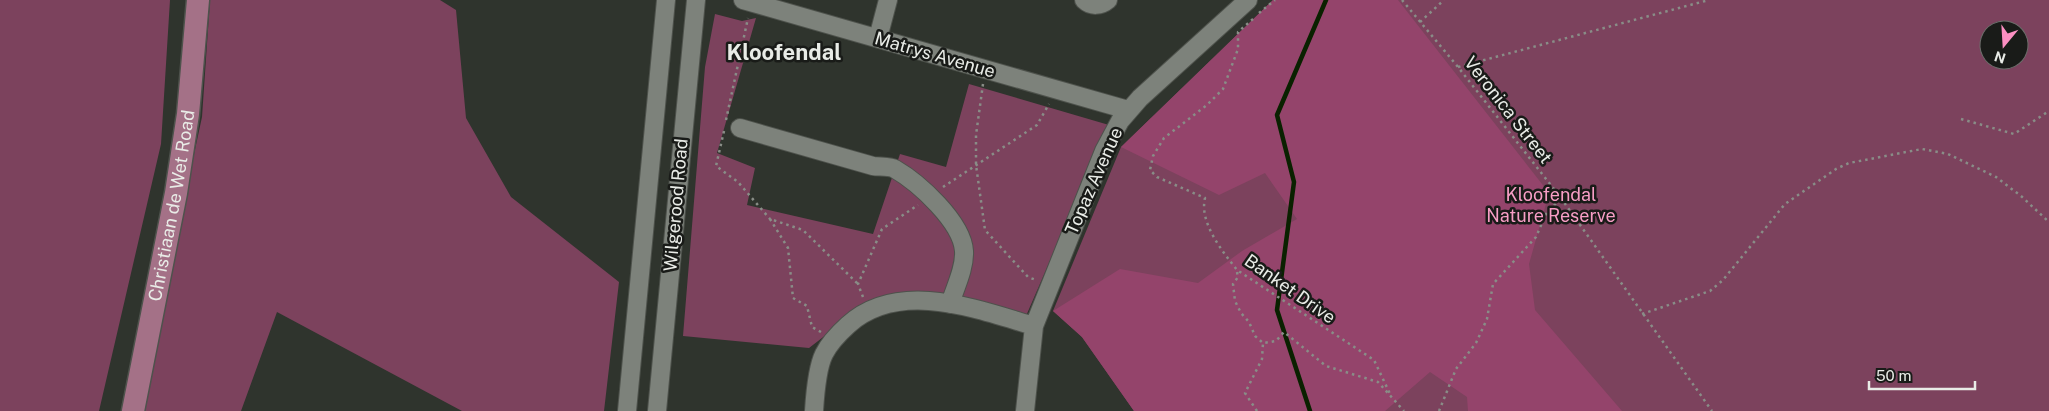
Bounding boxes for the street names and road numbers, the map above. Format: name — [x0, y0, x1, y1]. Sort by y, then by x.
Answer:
street label: Matrys Avenue — [872, 27, 998, 82]
street label: Veronica Street — [1460, 52, 1557, 167]
street label: Christiaan de Wet Road — [144, 108, 198, 303]
street label: Topaz Avenue — [1061, 124, 1127, 238]
street label: Wilgerood Road — [659, 138, 692, 272]
street label: Banket Drive — [1241, 249, 1340, 328]

